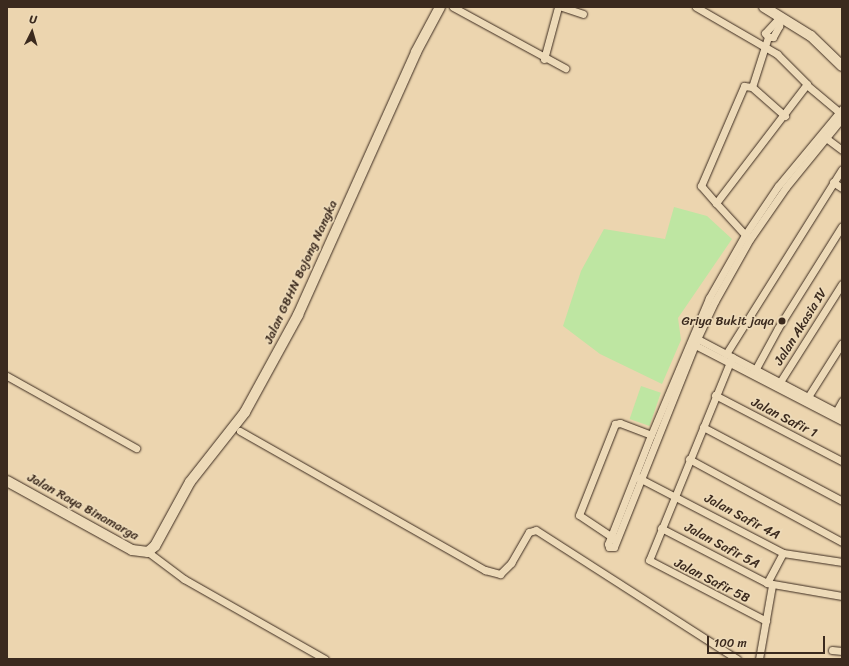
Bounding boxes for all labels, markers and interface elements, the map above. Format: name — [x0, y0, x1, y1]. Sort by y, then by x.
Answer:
text: U — [29, 10, 38, 29]
north arrow — [12, 12, 52, 52]
street label: Jalan GBHN Bojong Nangka — [261, 198, 341, 346]
street label: Jalan Akasia IV — [771, 286, 831, 368]
place label: Griya Bukit jaya — [682, 313, 774, 329]
marker: Griya Bukit jaya — [777, 316, 787, 326]
street label: Jalan Safir 1 — [748, 395, 820, 441]
street label: Jalan Raya Binamarga — [25, 470, 141, 544]
street label: Jalan Safir 4A — [702, 491, 782, 543]
street label: Jalan Safir 5A — [682, 520, 762, 572]
street label: Jalan Safir 5B — [672, 555, 752, 607]
scale bar — [709, 628, 827, 654]
text: 100 m — [714, 632, 747, 654]

